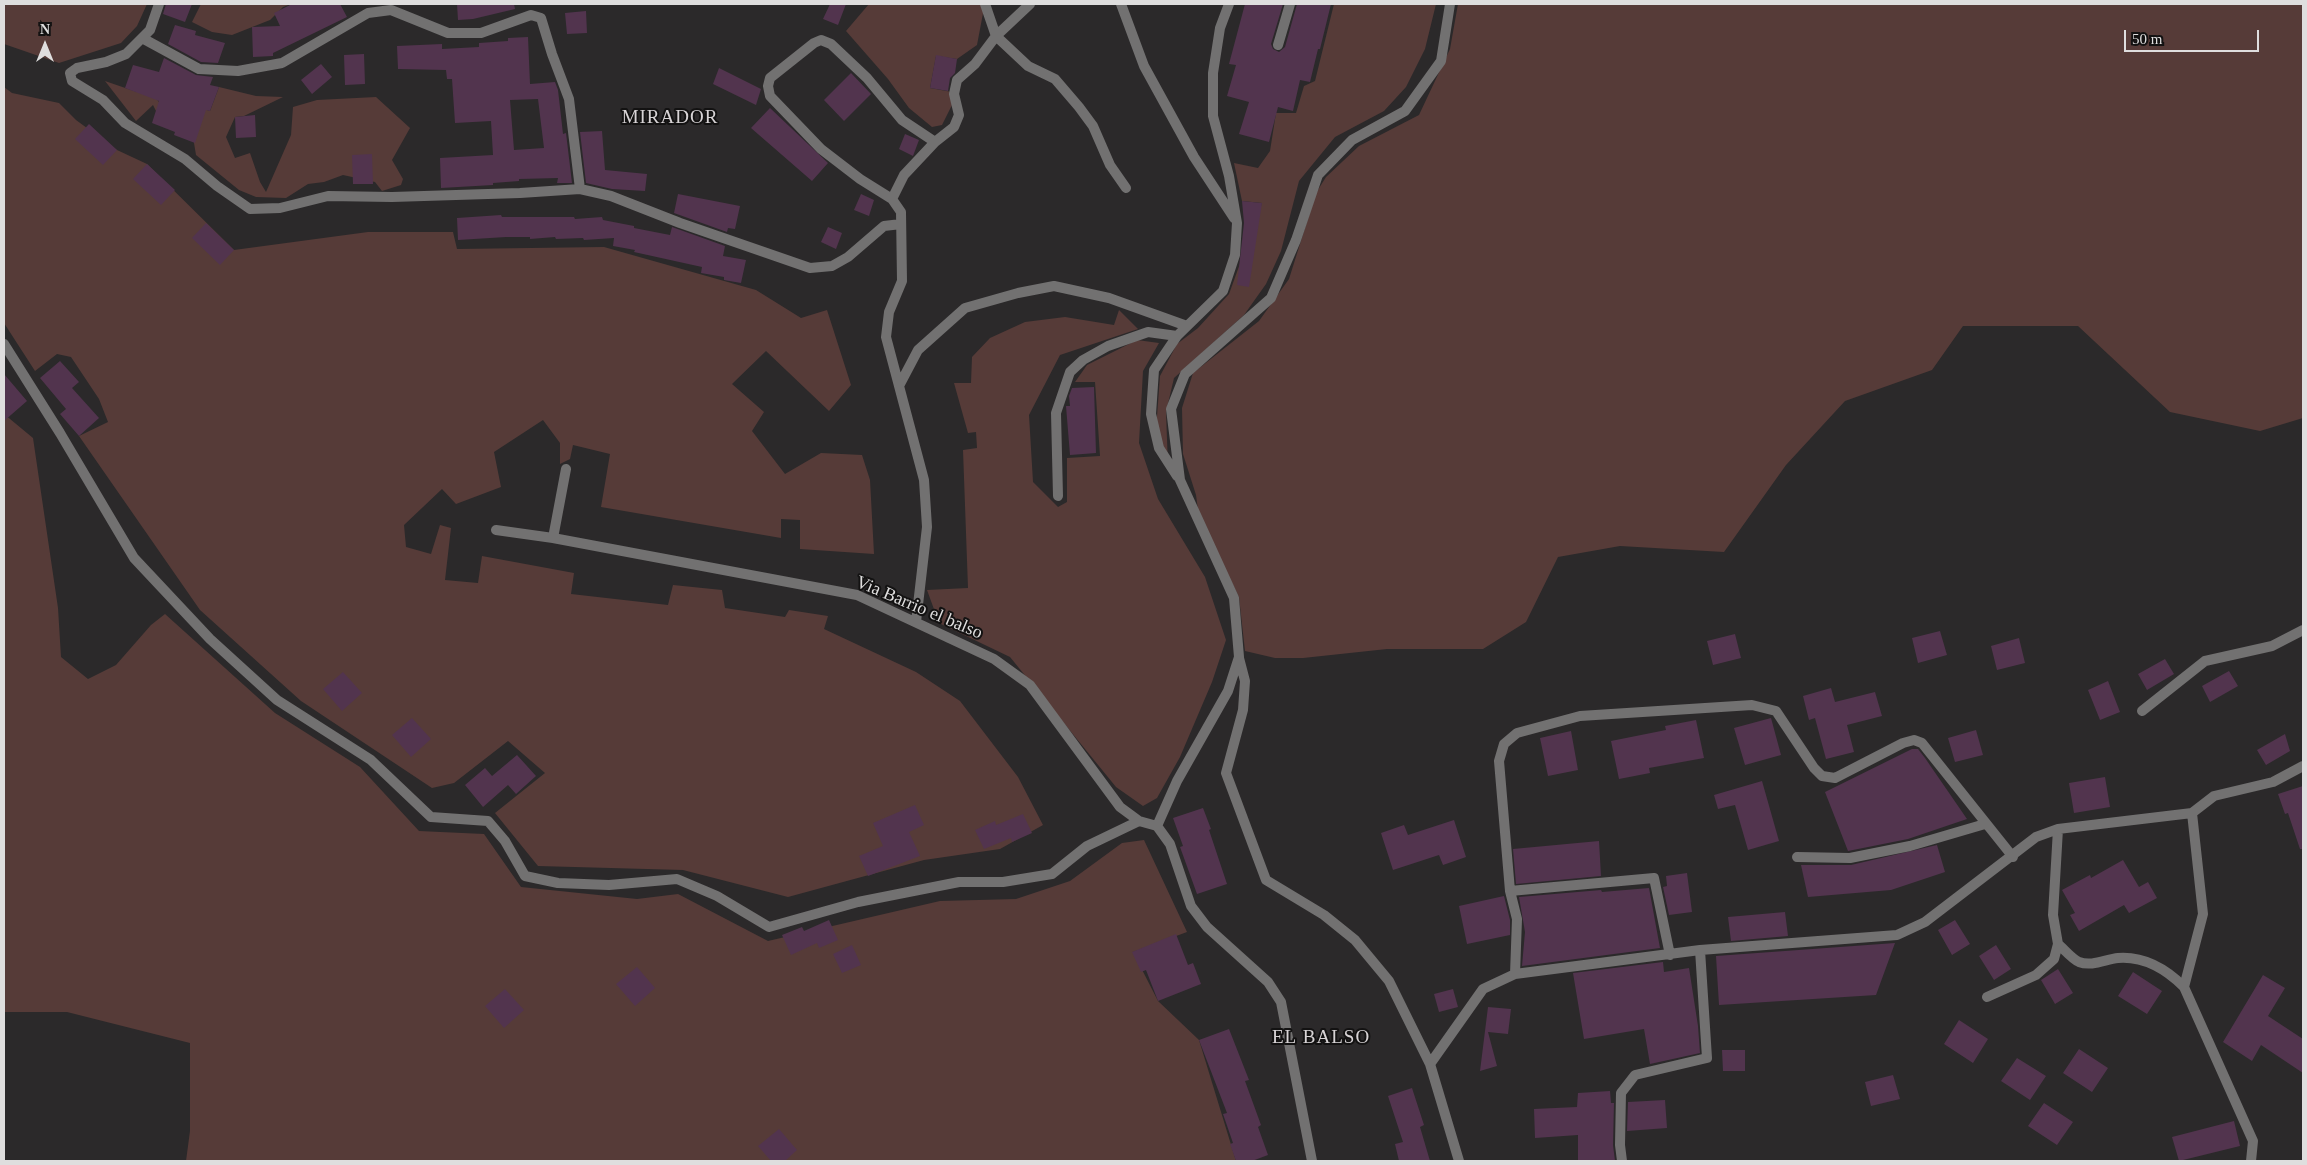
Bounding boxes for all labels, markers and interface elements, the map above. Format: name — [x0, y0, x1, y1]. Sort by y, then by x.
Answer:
north arrow — [20, 20, 70, 70]
scale bar — [2127, 20, 2262, 52]
text: N — [40, 22, 50, 37]
text: 50 m — [2132, 31, 2162, 47]
district label: MIRADOR — [621, 107, 719, 129]
street label: Via Barrio el balso — [852, 572, 986, 644]
district label: EL BALSO — [1271, 1027, 1371, 1049]

